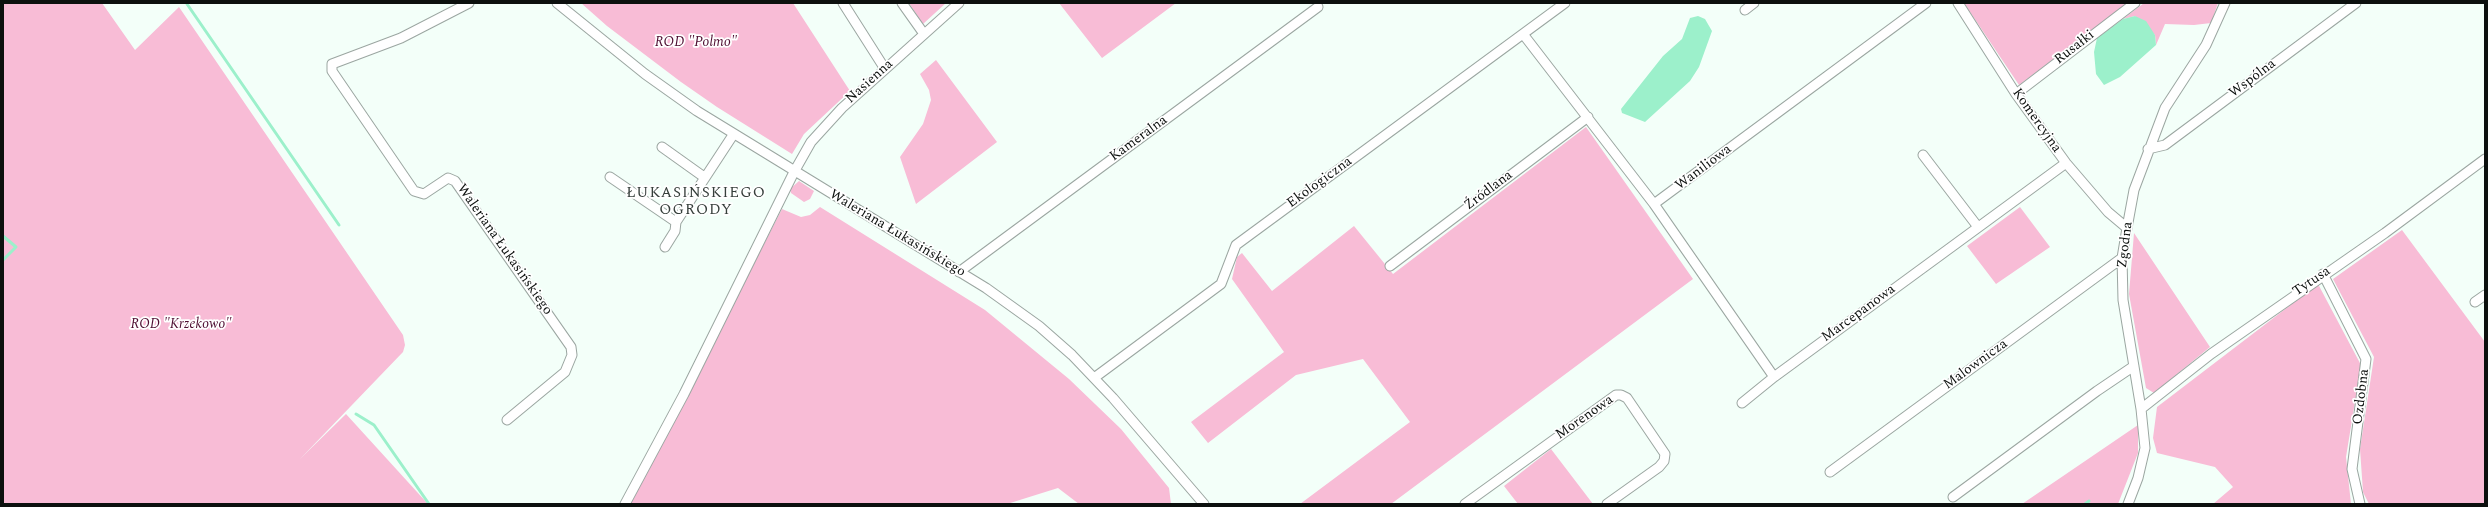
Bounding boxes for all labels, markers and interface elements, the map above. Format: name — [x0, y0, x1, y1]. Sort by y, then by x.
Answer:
street label: Rusałki — [2052, 27, 2098, 69]
park label: ROD "Polmo" — [655, 35, 737, 51]
street label: Nasienna — [843, 56, 897, 108]
street label: Wspólna — [2226, 56, 2280, 102]
street label: Komercyjna — [2008, 86, 2064, 156]
street label: Kameralna — [1107, 113, 1171, 165]
street label: Waniliowa — [1673, 141, 1735, 195]
street label: Ekologiczna — [1284, 154, 1356, 212]
street label: Źródlana — [1462, 167, 1516, 215]
street label: Waleriana Łukasińskiego — [452, 181, 556, 319]
district label: ŁUKASIŃSKIEGO OGRODY — [626, 185, 766, 220]
street label: Waleriana Łukasińskiego — [826, 187, 968, 281]
street label: Zgodna — [2115, 221, 2137, 269]
street label: Tytusa — [2290, 263, 2334, 301]
street label: Marcepanowa — [1819, 282, 1899, 346]
park label: ROD "Krzekowo" — [130, 317, 232, 333]
street label: Malownicza — [1941, 336, 2011, 394]
street label: Ozdobna — [2350, 368, 2374, 426]
street label: Morenowa — [1553, 392, 1617, 444]

